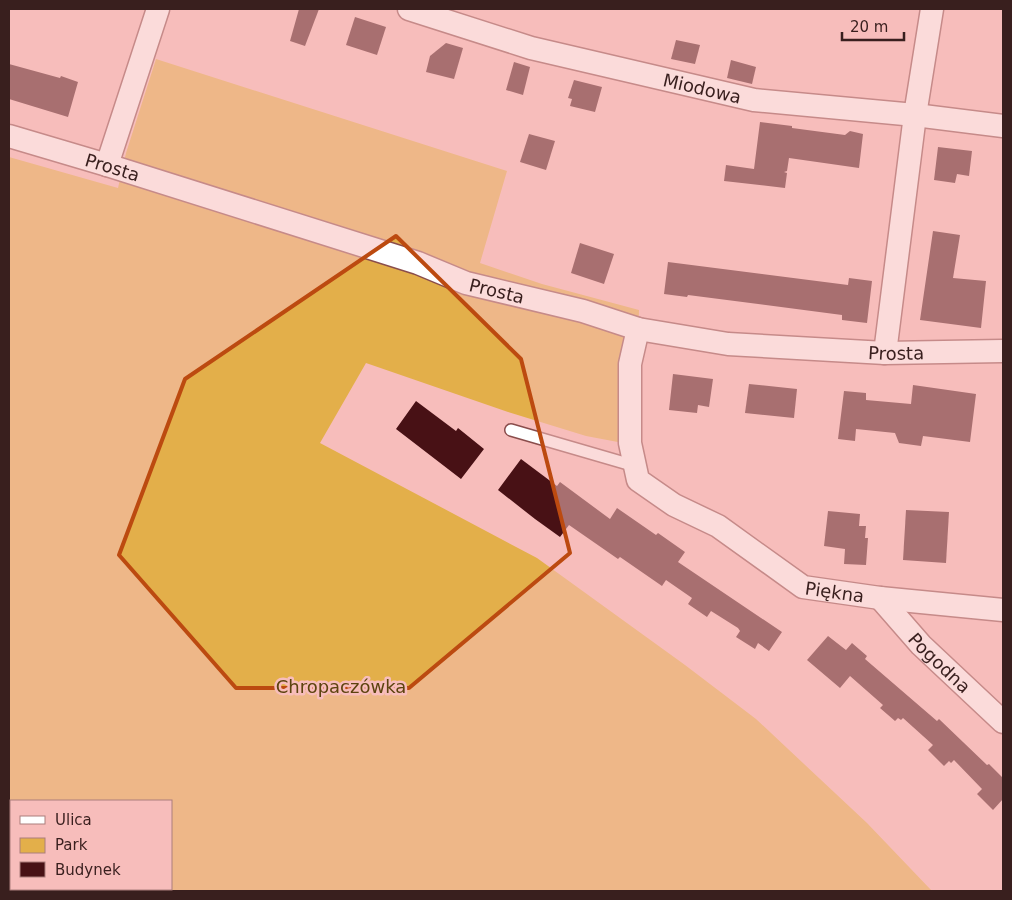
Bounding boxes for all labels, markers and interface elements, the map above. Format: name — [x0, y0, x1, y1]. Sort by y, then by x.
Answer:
scale bar — [842, 10, 904, 42]
text: 20 m — [850, 18, 888, 36]
street label: Miodowa — [661, 69, 744, 107]
street label: Prosta — [83, 149, 142, 185]
street label: Prosta — [467, 274, 527, 307]
street label: Prosta — [867, 342, 924, 364]
street label: Piękna — [804, 577, 866, 606]
street label: Pogodna — [904, 628, 975, 697]
park label: Chropaczówka — [276, 676, 406, 697]
legend — [10, 800, 172, 890]
text: Ulica — [55, 811, 92, 829]
text: Park — [55, 836, 88, 854]
text: Budynek — [55, 861, 121, 879]

